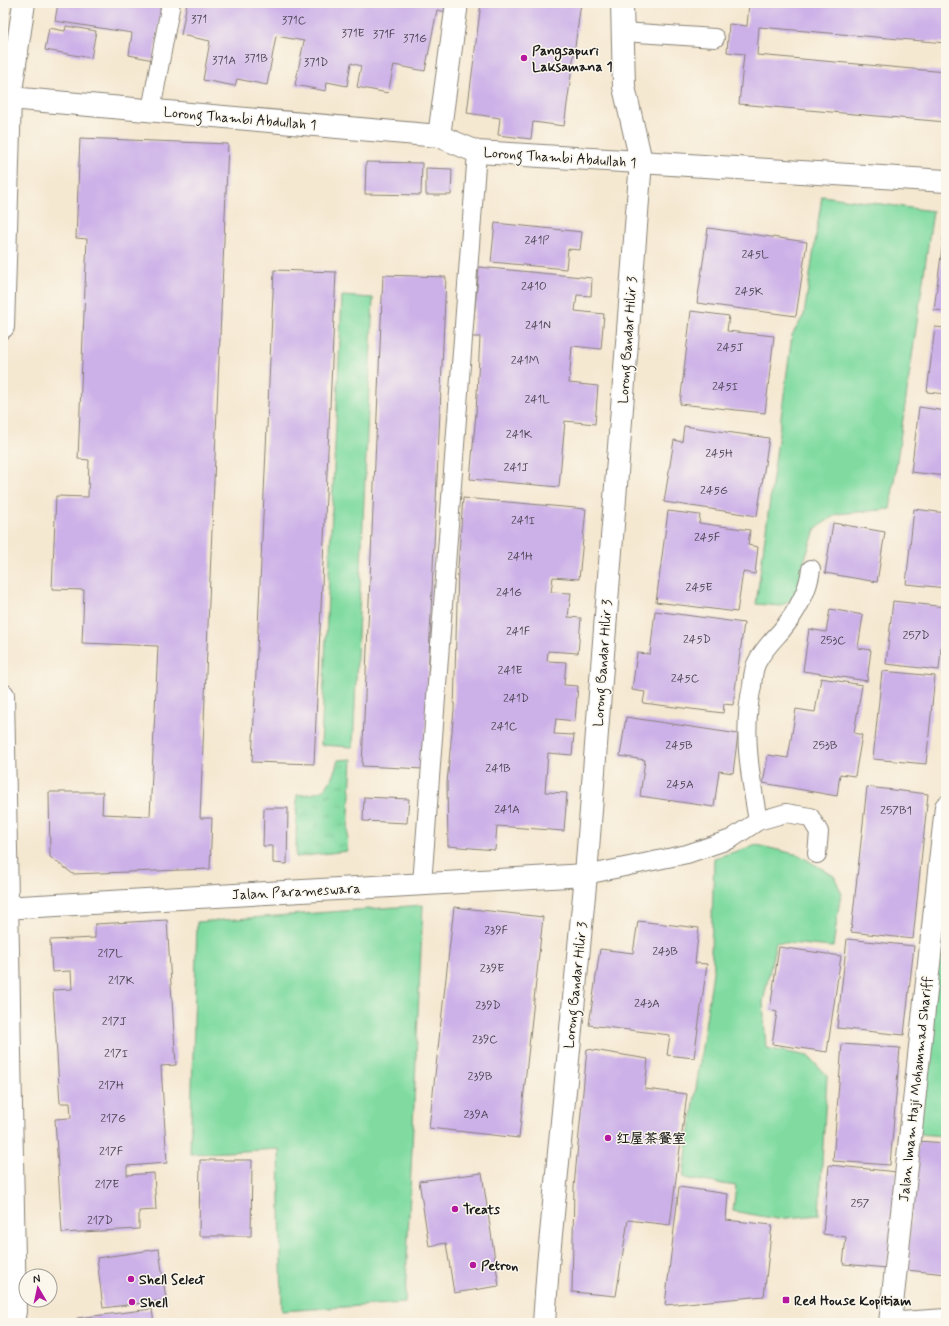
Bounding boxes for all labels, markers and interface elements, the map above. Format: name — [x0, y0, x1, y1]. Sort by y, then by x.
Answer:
house number: 371 — [191, 12, 207, 28]
house number: 371C — [282, 13, 307, 29]
house number: 371E — [341, 26, 365, 42]
house number: 371F — [373, 27, 395, 43]
house number: 371G — [403, 31, 427, 47]
place label: Pangsapuri Laksamana 1 — [532, 42, 613, 76]
house number: 371B — [244, 51, 268, 67]
house number: 371A — [212, 53, 236, 69]
marker: Pangsapuri Laksamana 1 — [519, 53, 529, 63]
house number: 371D — [304, 55, 328, 71]
street label: Lorong Thambi Abdullah 1 — [163, 103, 317, 137]
street label: Lorong Thambi Abdullah 1 — [483, 144, 637, 174]
house number: 241P — [524, 233, 550, 249]
house number: 245L — [741, 247, 769, 263]
street label: Lorong Bandar Hilir 3 — [615, 276, 643, 404]
house number: 241O — [521, 279, 547, 295]
house number: 245K — [735, 284, 764, 300]
house number: 241N — [525, 318, 551, 334]
house number: 245J — [717, 340, 743, 356]
house number: 241M — [511, 353, 539, 369]
house number: 245I — [712, 379, 738, 395]
house number: 241L — [524, 392, 550, 408]
house number: 241K — [506, 427, 533, 443]
house number: 245H — [705, 446, 733, 462]
house number: 241J — [504, 460, 528, 476]
house number: 245G — [700, 483, 728, 499]
house number: 241I — [511, 513, 535, 529]
house number: 245F — [694, 530, 720, 546]
house number: 241H — [507, 549, 533, 565]
house number: 245E — [686, 580, 712, 596]
house number: 241G — [496, 585, 522, 601]
street label: Lorong Bandar Hilir 3 — [590, 599, 618, 727]
house number: 241F — [506, 624, 530, 640]
house number: 257D — [902, 628, 930, 644]
house number: 245D — [683, 632, 711, 648]
house number: 253C — [820, 633, 846, 649]
house number: 241E — [498, 663, 522, 679]
house number: 245C — [671, 671, 700, 687]
house number: 241D — [503, 691, 529, 707]
house number: 241C — [491, 719, 518, 735]
house number: 245B — [665, 738, 693, 754]
house number: 253B — [813, 738, 838, 754]
house number: 241B — [485, 761, 511, 777]
house number: 245A — [666, 777, 694, 793]
house number: 241A — [494, 802, 520, 818]
house number: 257B1 — [880, 803, 912, 819]
street label: Jalan Parameswara — [231, 880, 361, 904]
street label: Lorong Bandar Hilir 3 — [560, 921, 594, 1050]
house number: 239F — [484, 923, 508, 939]
house number: 243B — [652, 944, 678, 960]
house number: 217L — [97, 946, 123, 962]
house number: 239E — [480, 961, 504, 977]
house number: 217K — [108, 973, 135, 989]
street label: Jalan Imam Haji Mohammad Shariff — [895, 975, 937, 1203]
house number: 243A — [634, 996, 660, 1012]
house number: 239D — [475, 998, 501, 1014]
house number: 217J — [102, 1014, 126, 1030]
house number: 239C — [472, 1032, 498, 1048]
house number: 217I — [104, 1046, 128, 1062]
house number: 239B — [468, 1069, 493, 1085]
house number: 217H — [98, 1078, 124, 1094]
house number: 239A — [463, 1107, 489, 1123]
house number: 217G — [100, 1111, 126, 1127]
place label: 红屋茶餐室 — [616, 1130, 686, 1148]
marker: 红屋茶餐室 — [603, 1133, 613, 1143]
house number: 217F — [99, 1144, 123, 1160]
house number: 217E — [95, 1177, 119, 1193]
house number: 257 — [851, 1196, 870, 1212]
place label: Treats — [463, 1201, 501, 1219]
marker: Treats — [450, 1204, 460, 1214]
house number: 217D — [87, 1213, 113, 1229]
place label: Petron — [481, 1257, 518, 1275]
marker: Petron — [468, 1260, 478, 1270]
north arrow — [18, 1268, 58, 1308]
place label: Shell Select — [139, 1271, 206, 1289]
text: N — [32, 1272, 41, 1287]
marker: Shell Select — [126, 1274, 136, 1284]
place label: Red House Kopitiam — [794, 1292, 911, 1310]
place label: Shell — [140, 1294, 168, 1312]
marker: Red House Kopitiam — [781, 1295, 791, 1305]
marker: Shell — [127, 1297, 137, 1307]

